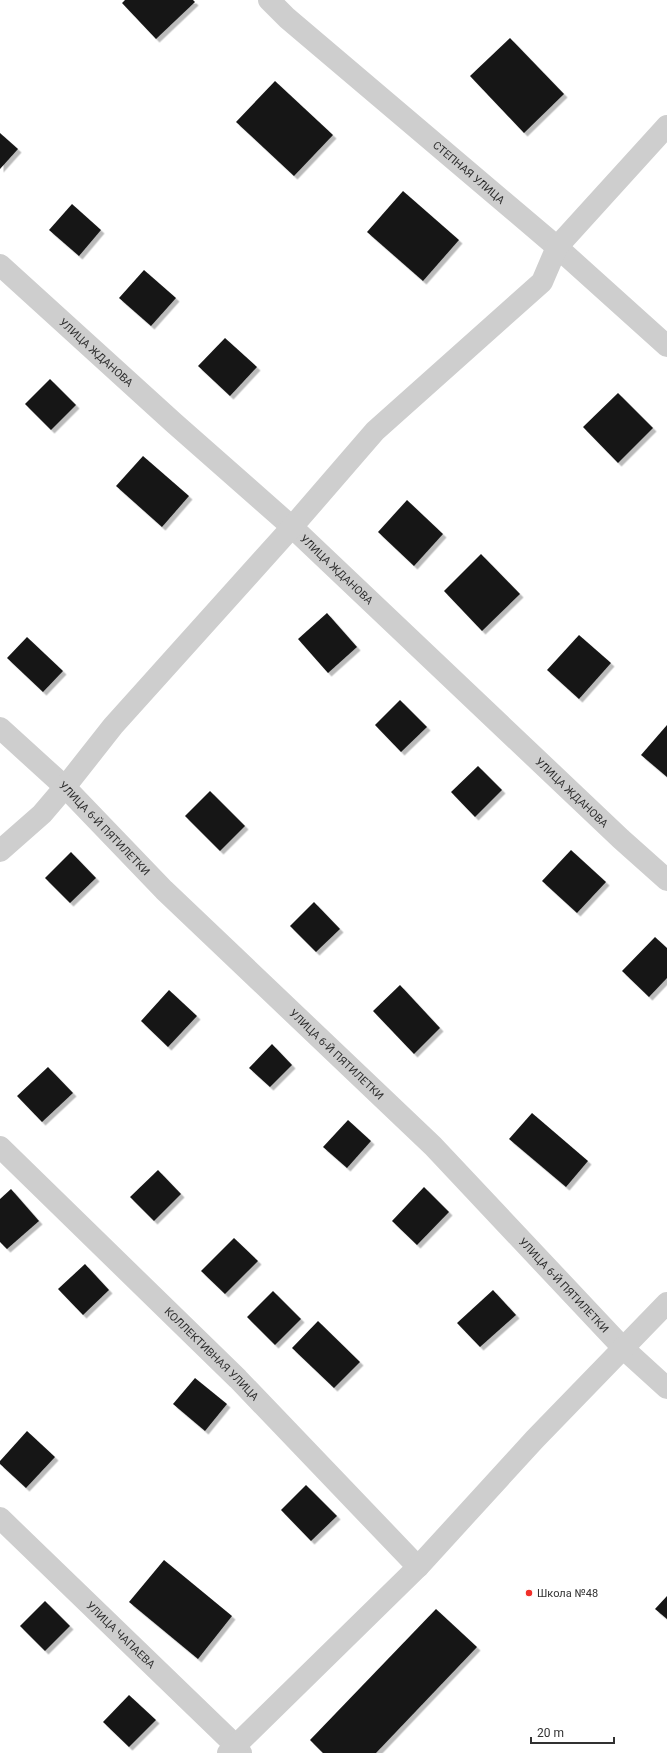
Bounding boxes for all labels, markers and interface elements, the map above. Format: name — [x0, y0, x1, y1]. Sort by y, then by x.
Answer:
street label: СТЕПНАЯ УЛИЦА — [430, 138, 508, 207]
street label: УЛИЦА ЖДАНОВА — [57, 315, 137, 390]
street label: УЛИЦА ЖДАНОВА — [298, 532, 376, 608]
street label: УЛИЦА ЖДАНОВА — [533, 755, 612, 831]
street label: УЛИЦА 6-Й ПЯТИЛЕТКИ — [57, 779, 153, 878]
street label: УЛИЦА 6-Й ПЯТИЛЕТКИ — [287, 1006, 386, 1102]
street label: УЛИЦА 6-Й ПЯТИЛЕТКИ — [516, 1235, 612, 1335]
street label: КОЛЛЕКТИВНАЯ УЛИЦА — [162, 1305, 262, 1404]
place label: Школа №48 — [537, 1587, 598, 1600]
marker: Школа №48 — [524, 1588, 534, 1598]
street label: УЛИЦА ЧАПАЕВА — [84, 1599, 159, 1671]
scale bar — [531, 1719, 614, 1745]
text: 20 m — [537, 1726, 564, 1740]

